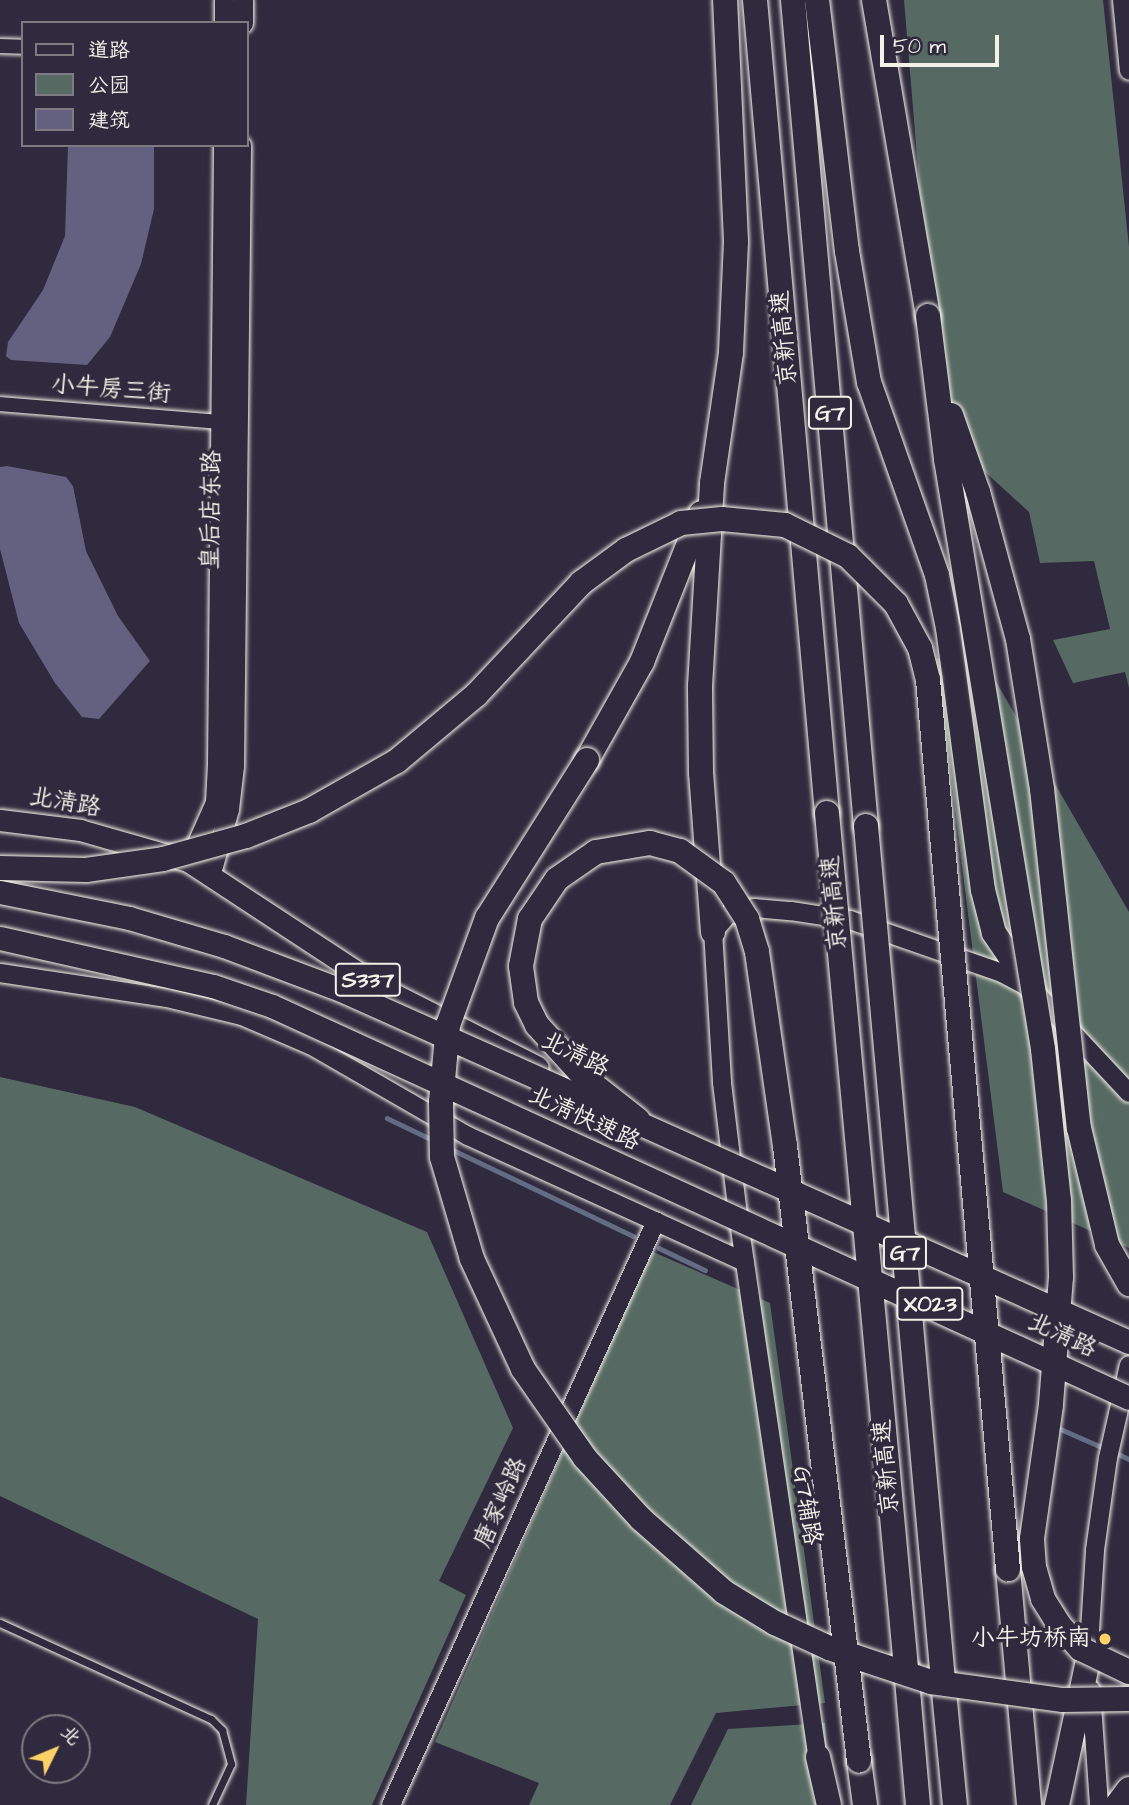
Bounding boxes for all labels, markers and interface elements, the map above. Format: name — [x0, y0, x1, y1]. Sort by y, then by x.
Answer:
legend — [21, 21, 248, 147]
scale bar — [884, 21, 1003, 65]
text: 50 m — [893, 32, 946, 61]
text: 道路 — [88, 36, 130, 65]
text: 公园 — [88, 71, 130, 100]
text: 建筑 — [88, 106, 130, 135]
street label: 京新高速 — [766, 289, 804, 387]
street label: 小牛房三街 — [50, 370, 172, 410]
road number: G7 — [807, 394, 853, 432]
street label: 皇后店东路 — [197, 450, 227, 570]
street label: 北清路 — [27, 783, 103, 823]
street label: 京新高速 — [816, 854, 854, 952]
road number: S337 — [335, 960, 401, 1000]
street label: 北清路 — [536, 1026, 614, 1084]
street label: 北清快速路 — [524, 1081, 644, 1157]
road number: G7 — [882, 1234, 928, 1272]
road number: X023 — [895, 1284, 965, 1324]
street label: 北清路 — [1023, 1308, 1101, 1364]
street label: 京新高速 — [868, 1418, 906, 1516]
street label: 唐家岭路 — [468, 1453, 534, 1553]
street label: G7辅路 — [786, 1465, 826, 1547]
place label: 小牛坊桥南 — [971, 1625, 1091, 1653]
marker: 小牛坊桥南 — [1097, 1631, 1113, 1647]
north arrow — [21, 1714, 91, 1784]
text: 北 — [54, 1720, 87, 1752]

